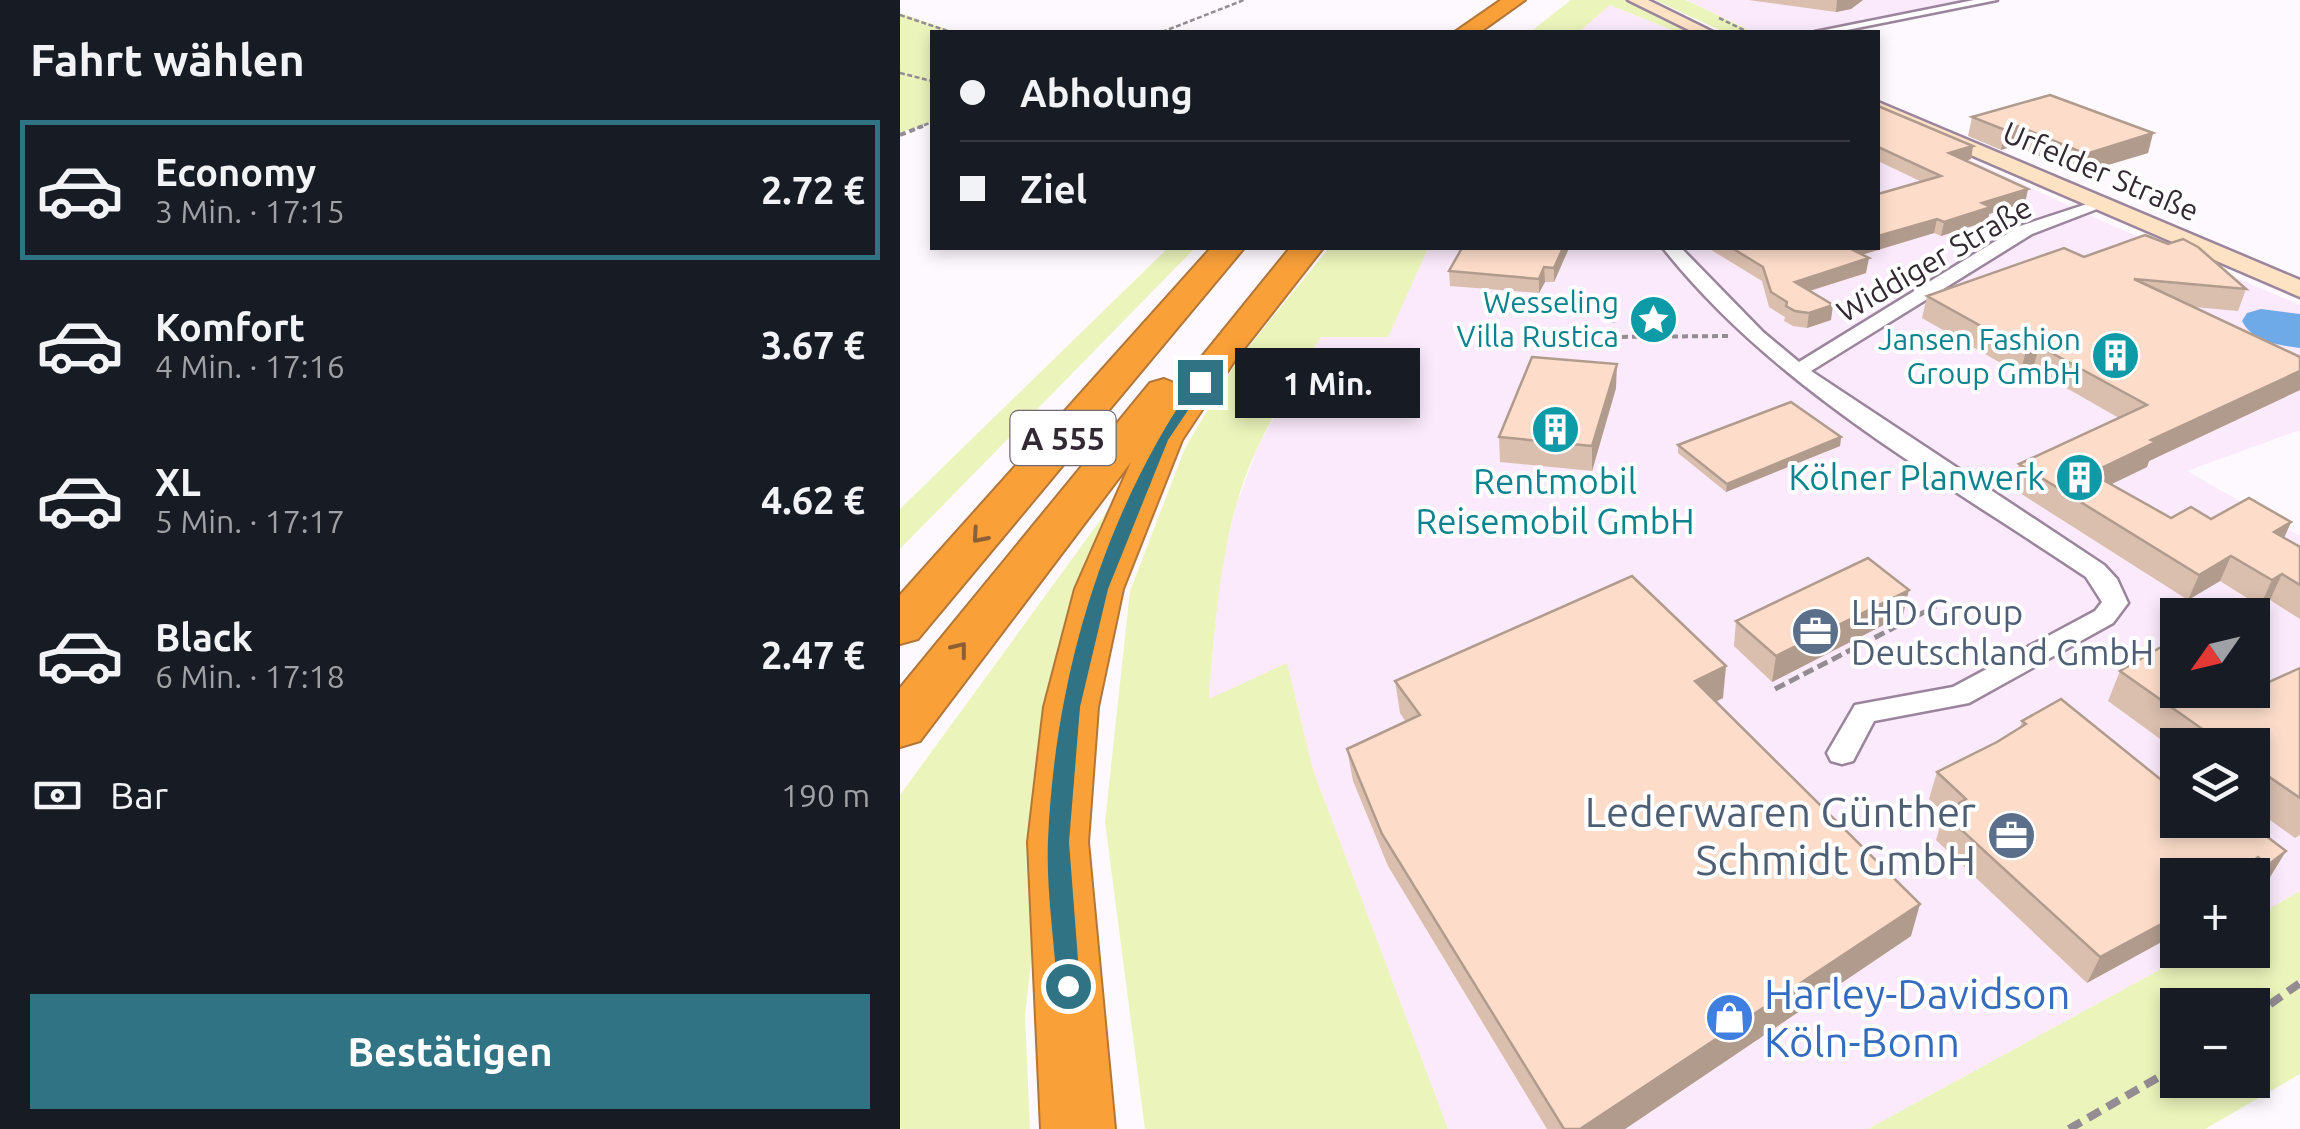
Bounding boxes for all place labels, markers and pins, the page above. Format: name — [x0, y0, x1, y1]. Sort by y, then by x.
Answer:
place label: Wesseling Villa Rustica — [1456, 285, 1619, 353]
place icon: Wesseling Villa Rustica — [1628, 293, 1680, 345]
place label: Jansen Fashion Group GmbH — [1878, 322, 2081, 390]
building icon: Jansen Fashion Group GmbH — [2090, 330, 2142, 382]
building icon: Rentmobil Reisemobil GmbH — [1529, 403, 1581, 455]
building icon: Kölner Planwerk — [2054, 451, 2106, 503]
place label: Kölner Planwerk — [1788, 457, 2045, 497]
place label: Rentmobil Reisemobil GmbH — [1415, 461, 1695, 541]
place label: LHD Group Deutschland GmbH — [1851, 592, 2154, 672]
office icon: LHD Group Deutschland GmbH — [1790, 606, 1842, 658]
place label: Lederwaren Günther Schmidt GmbH — [1585, 788, 1976, 883]
office icon: Lederwaren Günther Schmidt GmbH — [1985, 809, 2037, 861]
place label: Harley-Davidson Köln-Bonn — [1764, 970, 2071, 1065]
shop icon: Harley-Davidson Köln-Bonn — [1703, 991, 1755, 1043]

